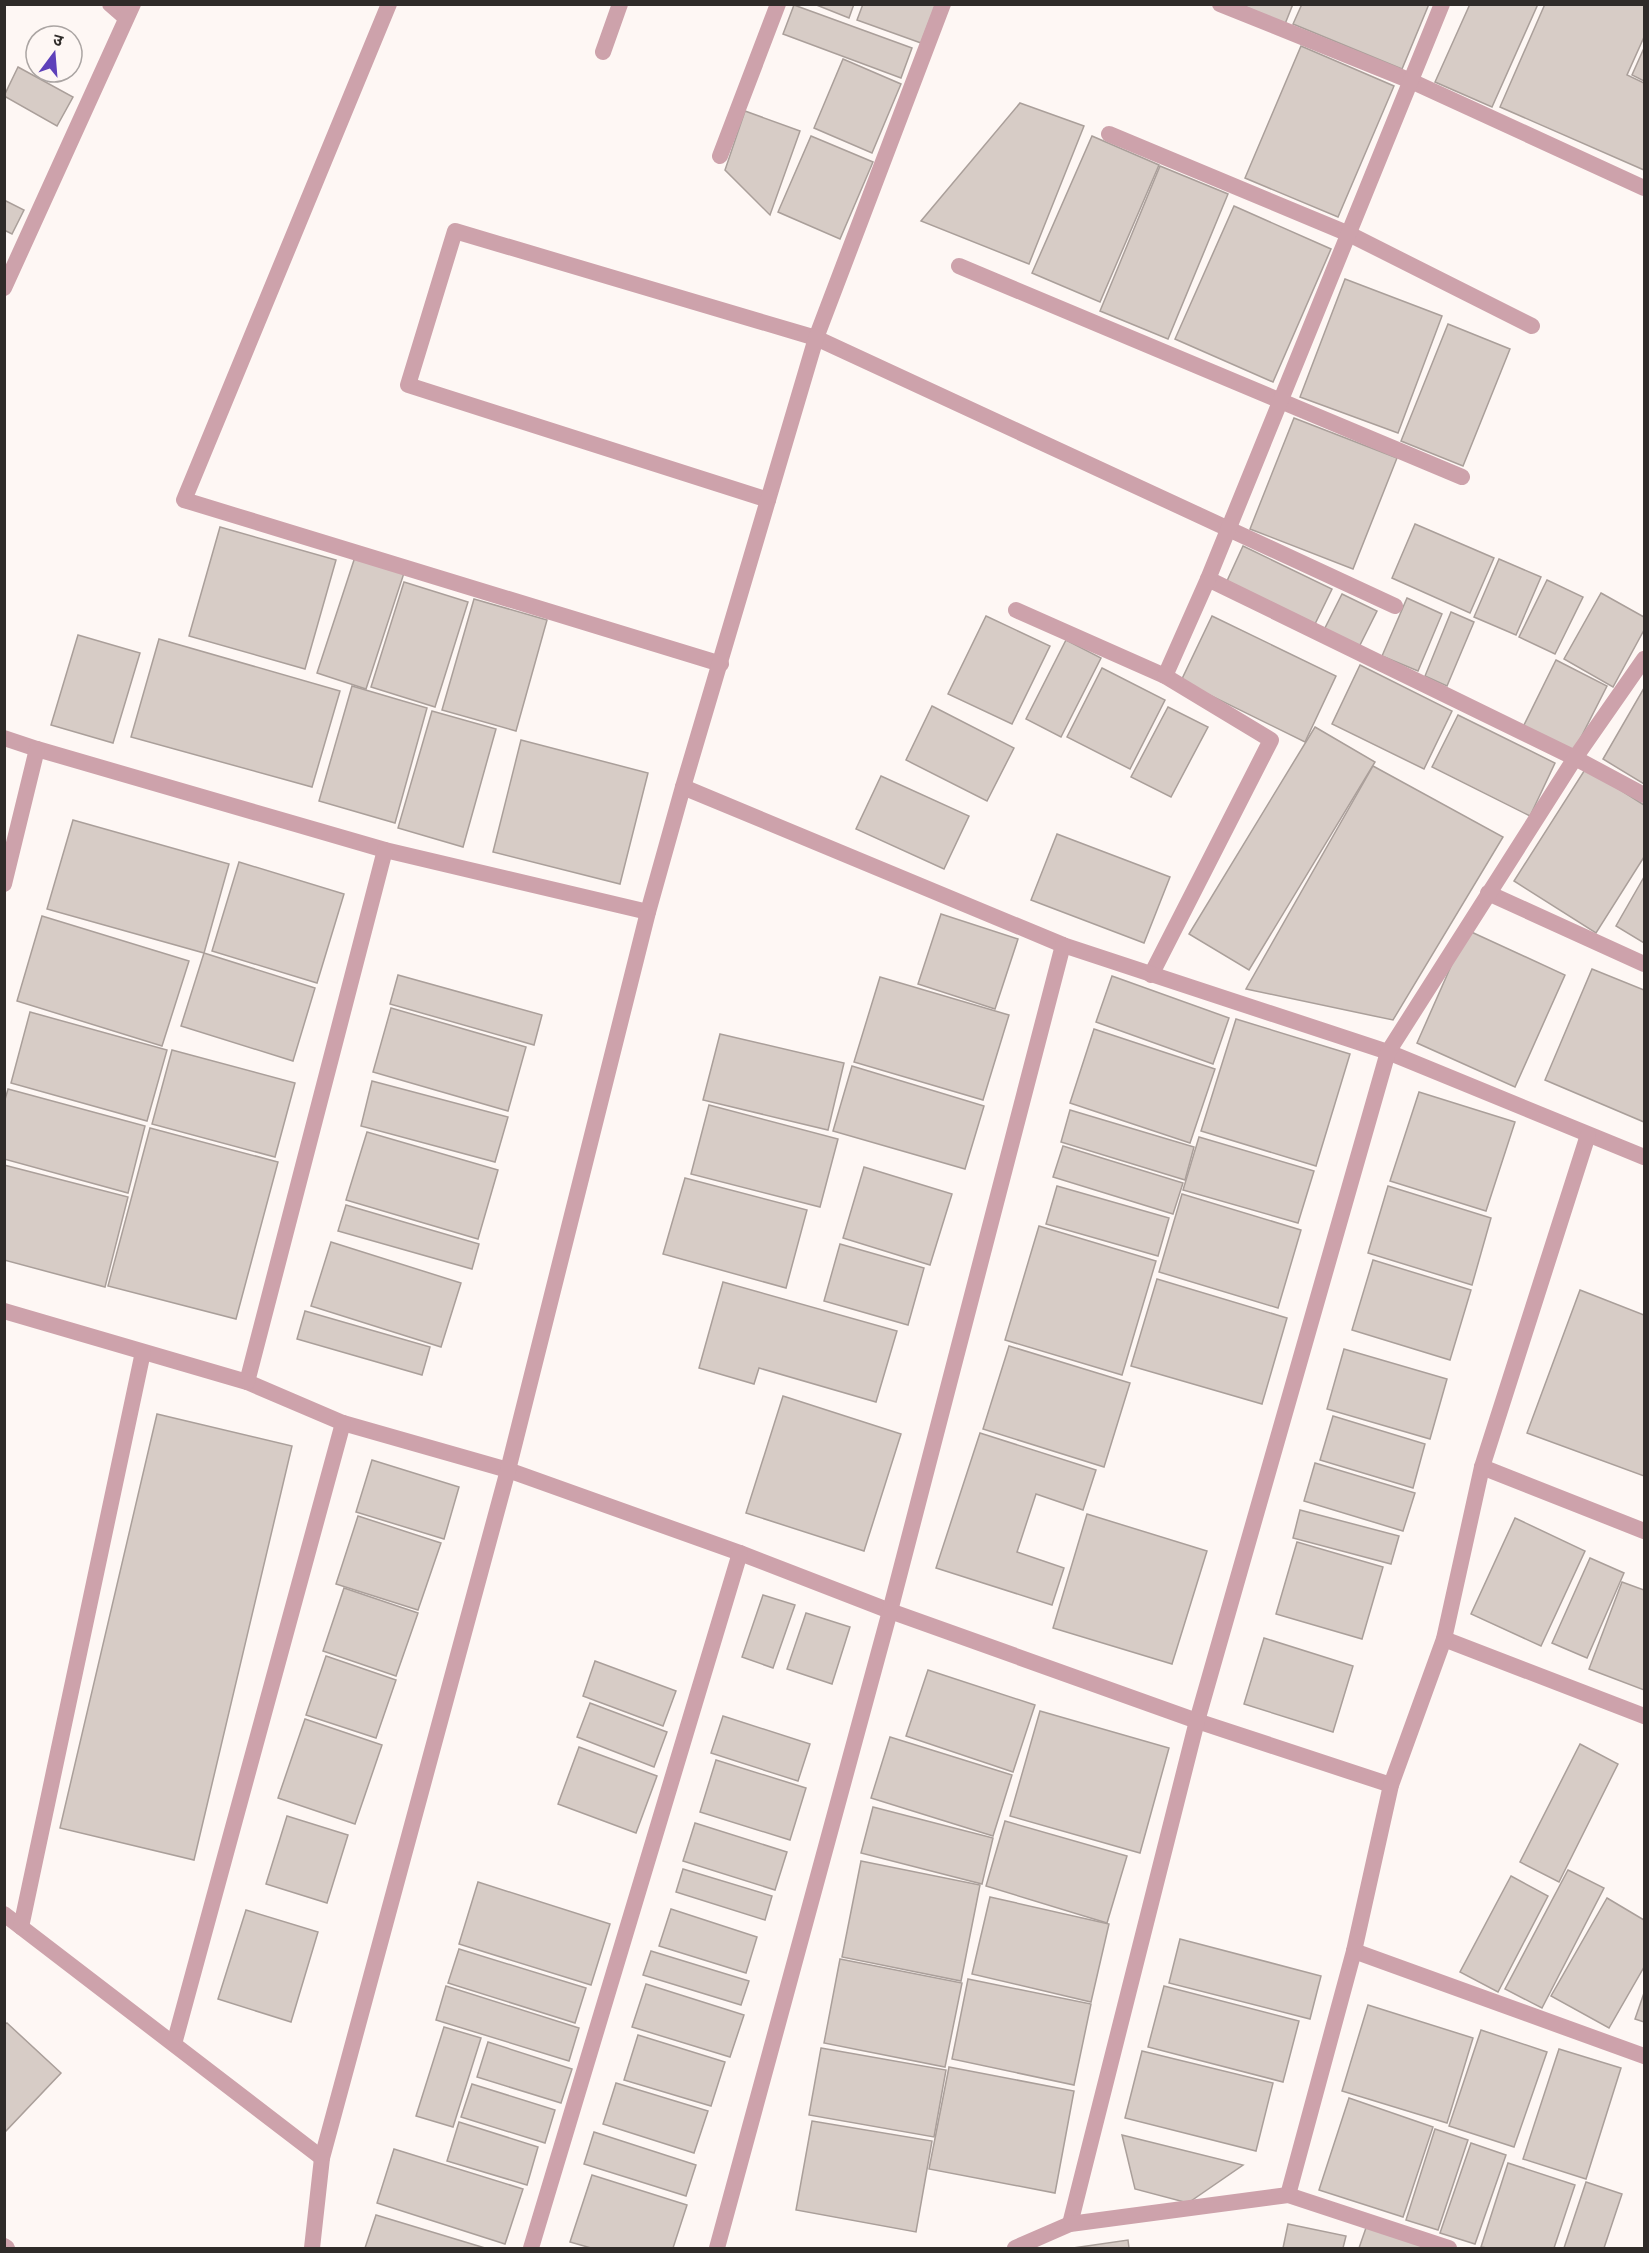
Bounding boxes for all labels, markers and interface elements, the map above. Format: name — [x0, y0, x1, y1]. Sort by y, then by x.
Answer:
north arrow — [24, 24, 84, 84]
text: उ — [51, 32, 65, 50]

